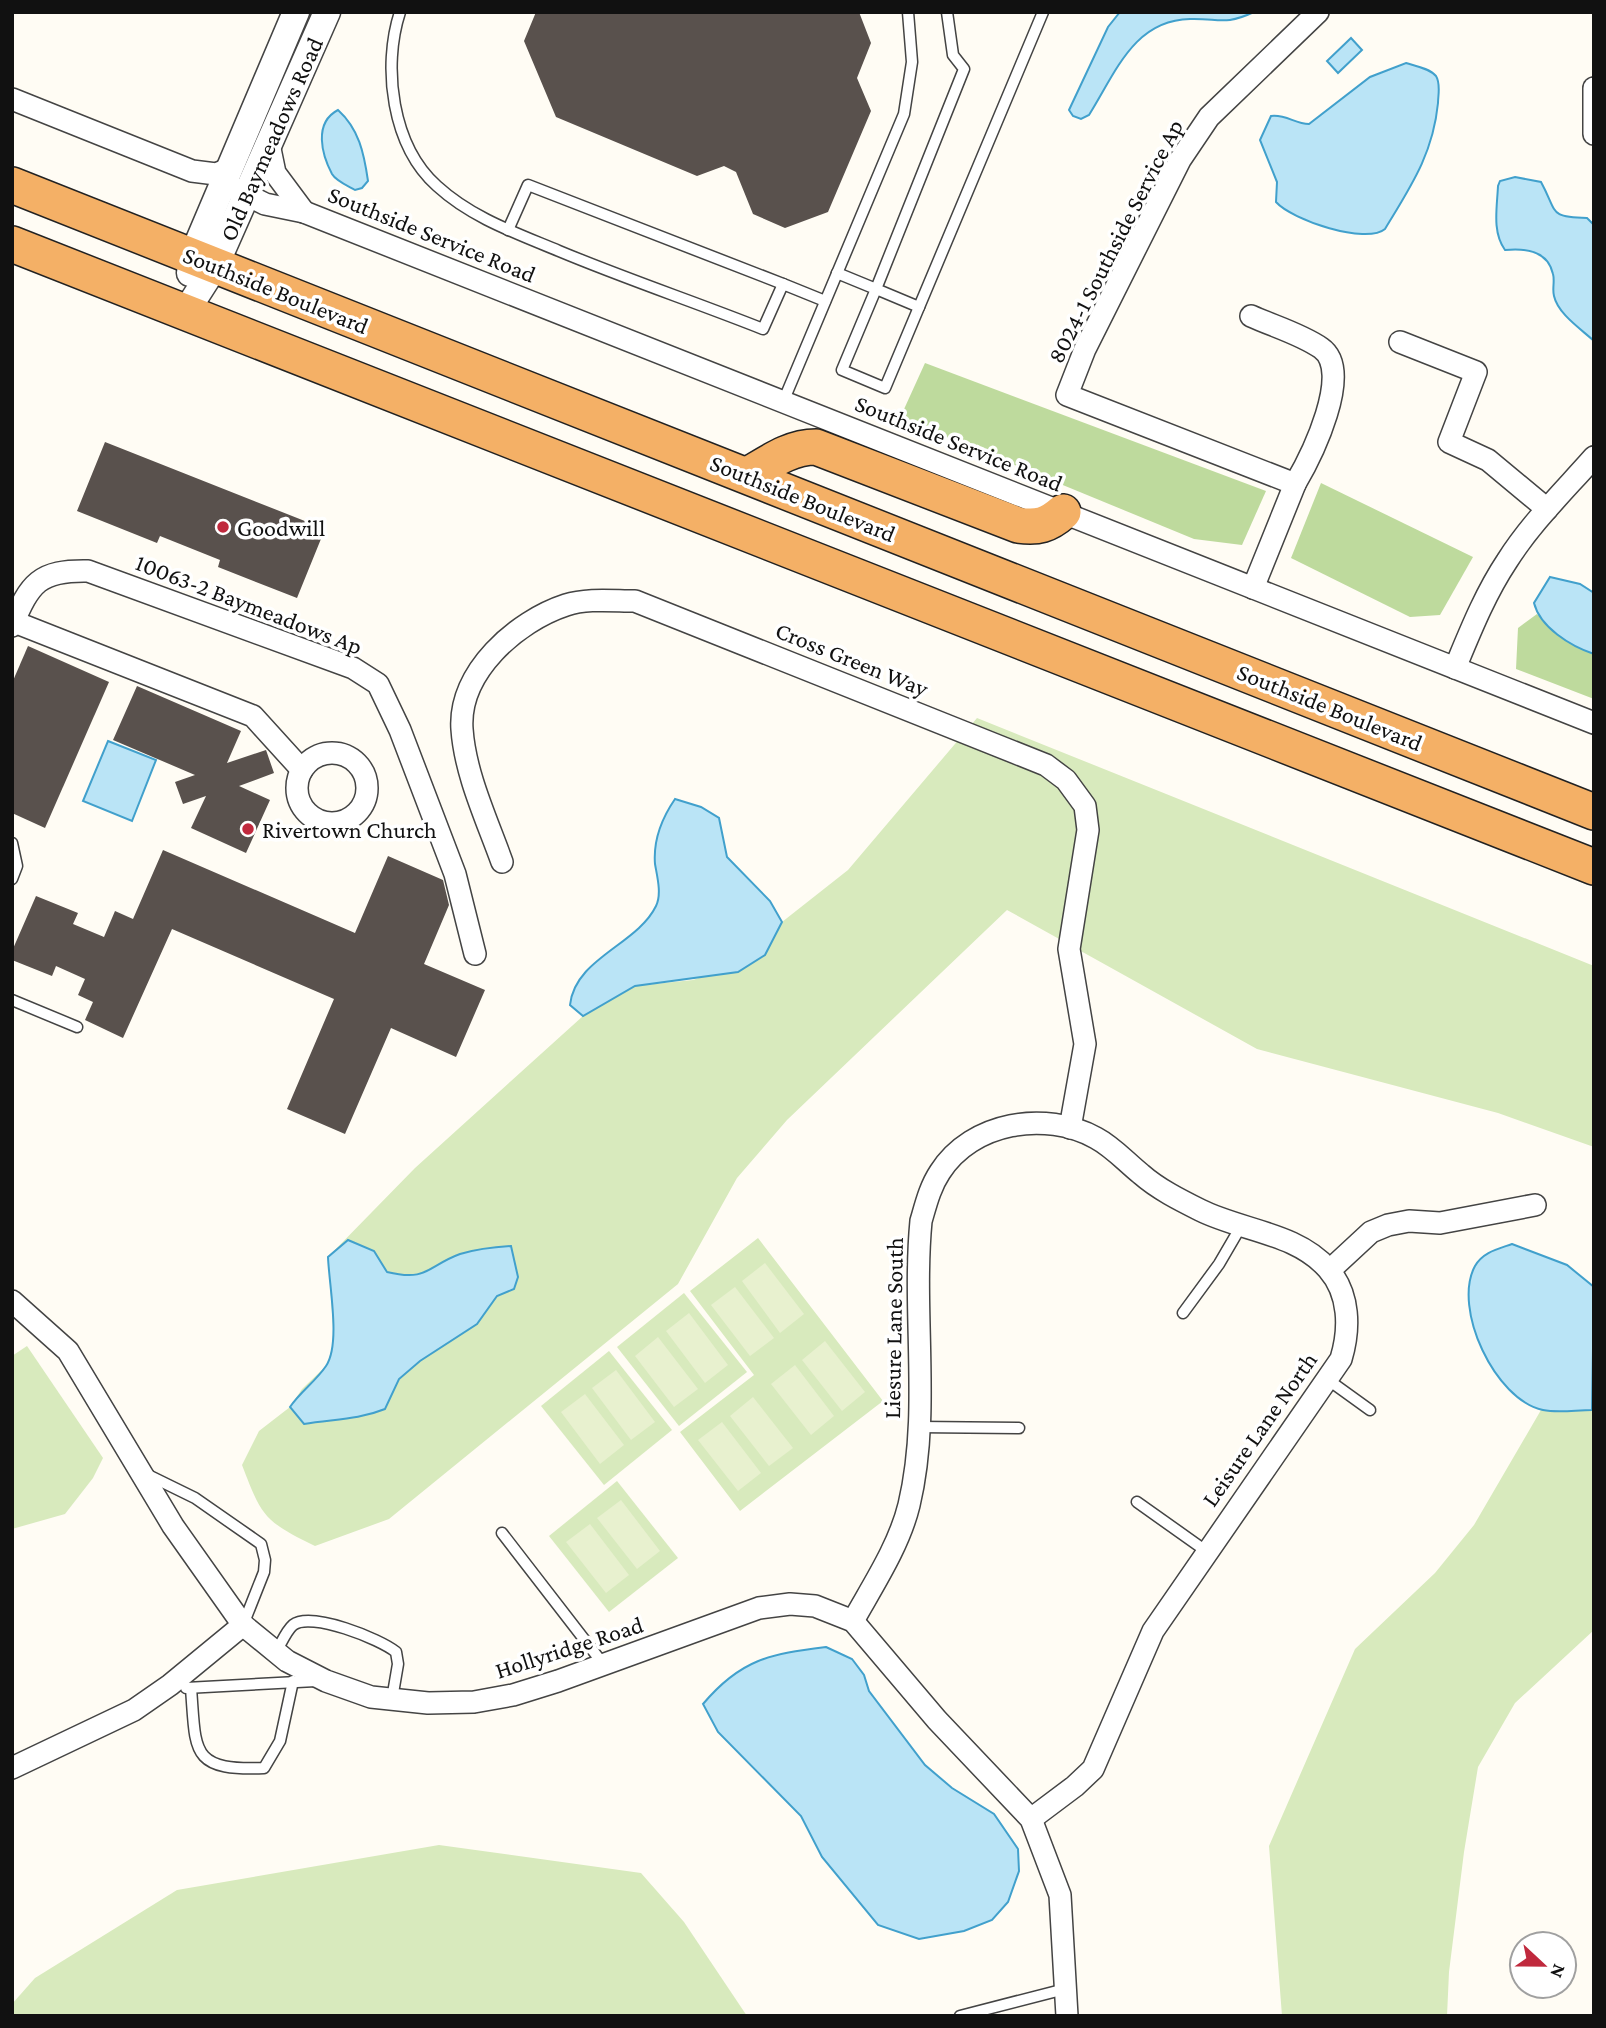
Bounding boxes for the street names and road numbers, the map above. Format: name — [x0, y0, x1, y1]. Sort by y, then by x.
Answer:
street label: Old Baymeadows Road — [214, 33, 328, 245]
street label: 8024-1 Southside Service Ap — [1042, 115, 1188, 367]
street label: Southside Service Road — [324, 180, 540, 288]
street label: Southside Boulevard — [179, 241, 373, 340]
street label: Southside Service Road — [851, 389, 1067, 497]
street label: Southside Boulevard — [706, 449, 900, 548]
street label: 10063-2 Baymeadows Ap — [132, 548, 366, 660]
street label: Cross Green Way — [772, 616, 933, 702]
street label: Southside Boulevard — [1233, 658, 1427, 757]
street label: Liesure Lane South — [878, 1237, 908, 1419]
street label: Leisure Lane North — [1196, 1347, 1322, 1511]
street label: Hollyridge Road — [492, 1610, 647, 1684]

